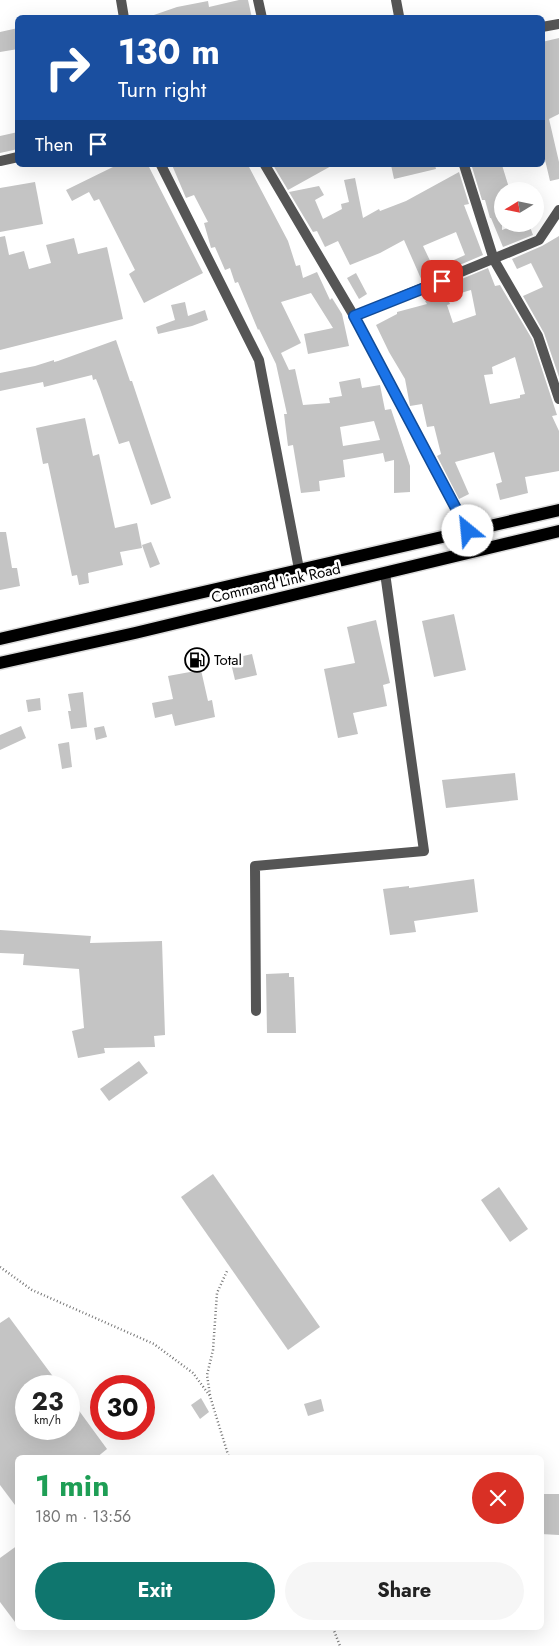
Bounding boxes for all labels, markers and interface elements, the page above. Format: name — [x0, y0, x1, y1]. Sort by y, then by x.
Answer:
text: 130 m — [118, 27, 220, 77]
icon: right — [35, 35, 100, 100]
text: Turn right — [118, 73, 206, 105]
icon: arrive — [84, 130, 112, 158]
text: Then — [35, 131, 74, 158]
north arrow — [494, 182, 544, 232]
map controls — [494, 182, 544, 232]
pin — [421, 260, 463, 302]
icon: arrive — [428, 267, 456, 295]
position arrow — [441, 504, 493, 556]
street label: Command Link Road — [209, 557, 343, 609]
fuel station icon: Total — [184, 647, 210, 673]
place label: Total — [214, 649, 242, 671]
speed limit sign: 30 — [90, 1375, 155, 1440]
text: 23 — [32, 1383, 63, 1419]
text: km/h — [34, 1411, 61, 1429]
text: 1 min — [35, 1464, 109, 1507]
button: close — [472, 1472, 524, 1524]
text: 180 m · 13:56 — [35, 1505, 131, 1528]
button: Exit — [35, 1562, 275, 1620]
button: Share — [285, 1562, 524, 1620]

